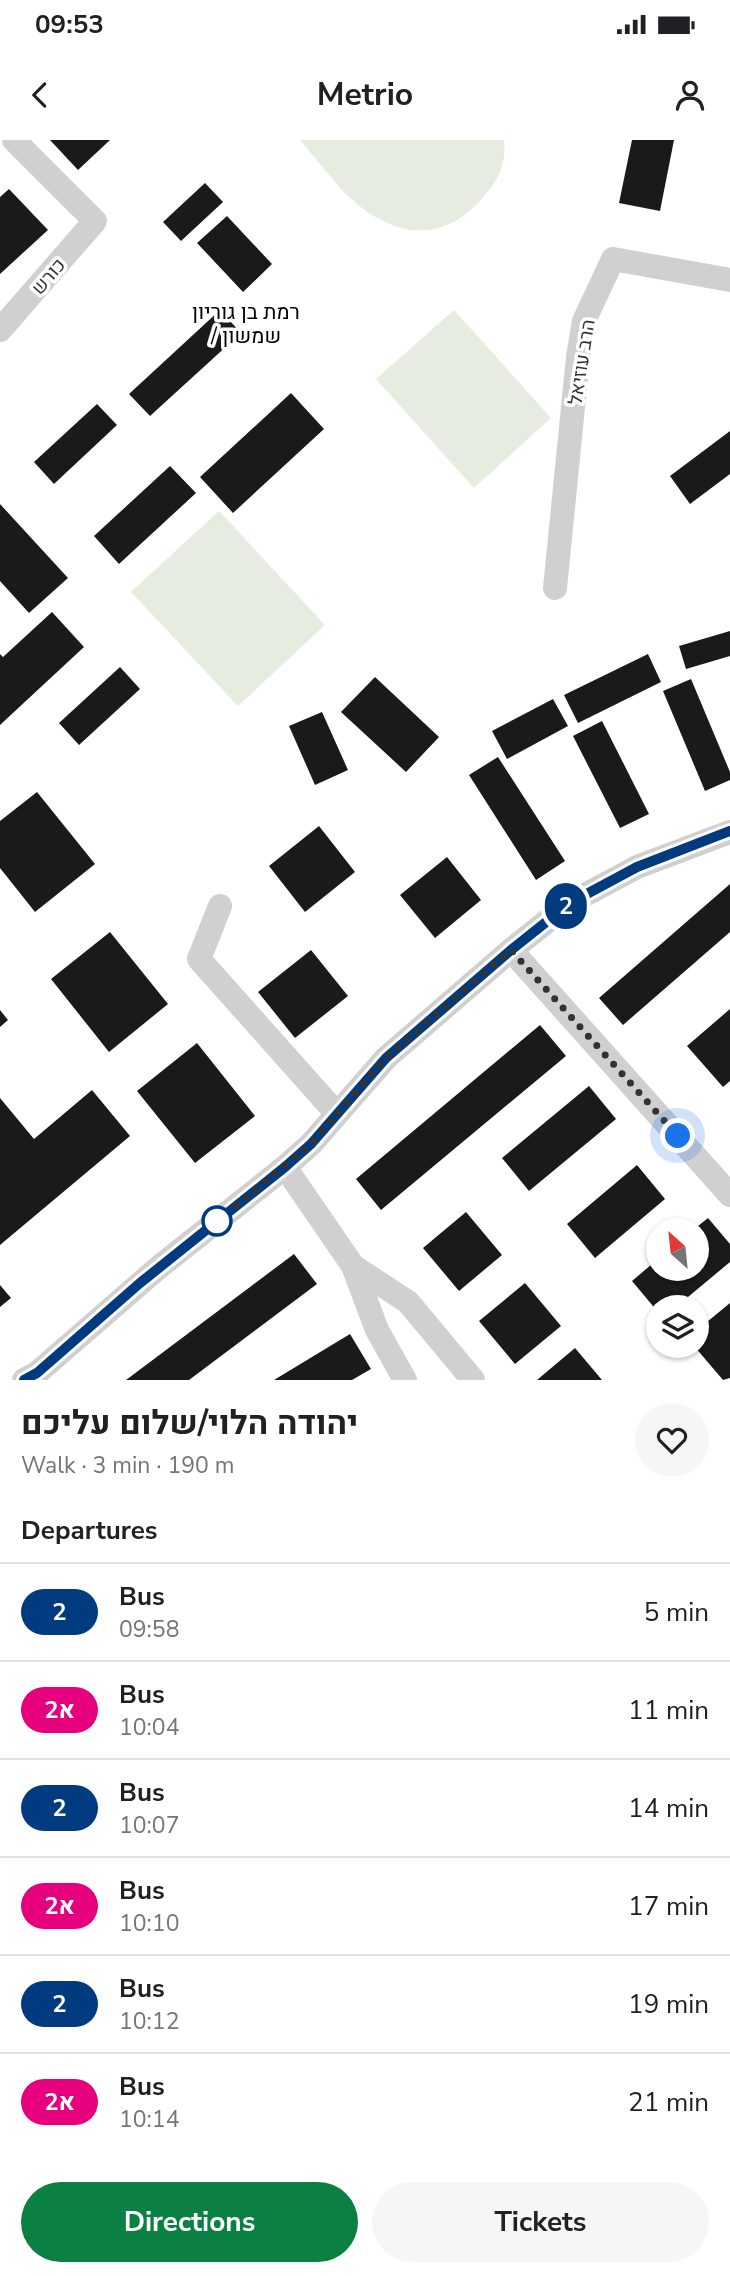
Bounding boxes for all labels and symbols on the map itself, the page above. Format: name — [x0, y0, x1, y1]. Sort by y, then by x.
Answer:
street label: כורש — [26, 253, 72, 300]
district label: רמת בן גוריון / שמשון — [192, 298, 300, 350]
street label: הרב עוזיאל — [562, 317, 602, 407]
line badge: 2 — [543, 883, 589, 929]
your location — [660, 1118, 695, 1153]
unlabelled marker — [202, 1206, 232, 1236]
north arrow — [646, 1218, 709, 1281]

